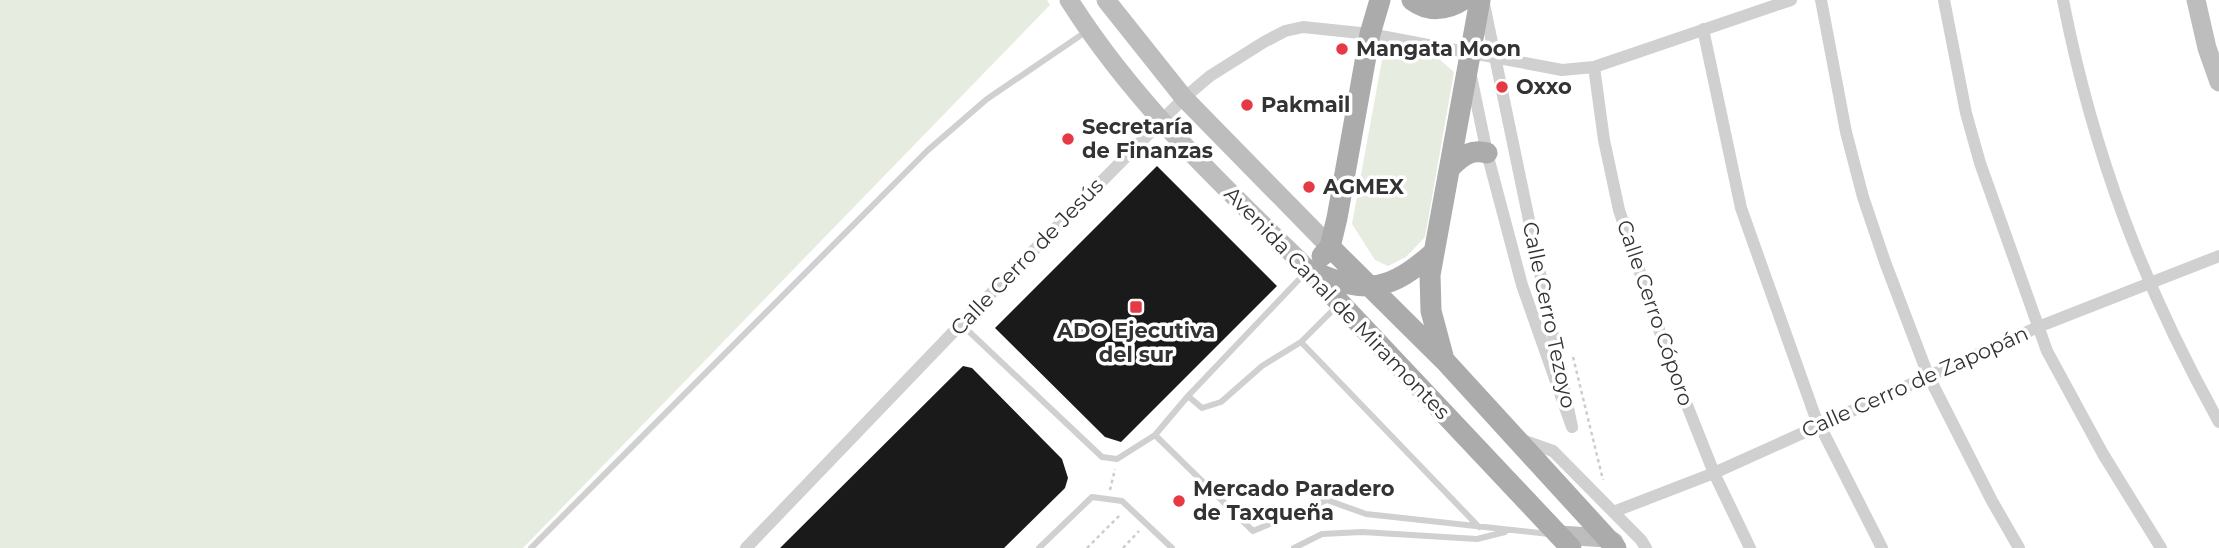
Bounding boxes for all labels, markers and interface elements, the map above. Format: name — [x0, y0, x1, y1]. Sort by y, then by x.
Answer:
place label: Mangata Moon — [1356, 36, 1521, 61]
marker: Mangata Moon — [1334, 41, 1350, 57]
place label: Oxxo — [1516, 74, 1572, 99]
marker: Oxxo — [1494, 79, 1510, 95]
place label: Pakmail — [1261, 92, 1350, 117]
marker: Pakmail — [1239, 97, 1255, 113]
place label: Secretaría de Finanzas — [1082, 114, 1213, 163]
marker: Secretaría de Finanzas — [1060, 131, 1076, 147]
street label: Calle Cerro de Jesús — [945, 173, 1108, 341]
place label: AGMEX — [1322, 174, 1404, 199]
marker: AGMEX — [1301, 179, 1317, 195]
street label: Avenida Canal de Miramontes — [1219, 181, 1455, 424]
street label: Calle Cerro Cóporo — [1612, 217, 1699, 409]
street label: Calle Cerro Tezoyo — [1518, 219, 1581, 410]
marker: ADO Ejecutiva del sur — [1128, 299, 1144, 315]
place label: ADO Ejecutiva del sur — [1056, 318, 1215, 367]
street label: Calle Cerro de Zapopán — [1798, 320, 2032, 443]
place label: Mercado Paradero de Taxqueña — [1193, 476, 1395, 525]
marker: Mercado Paradero de Taxqueña — [1171, 493, 1187, 509]

